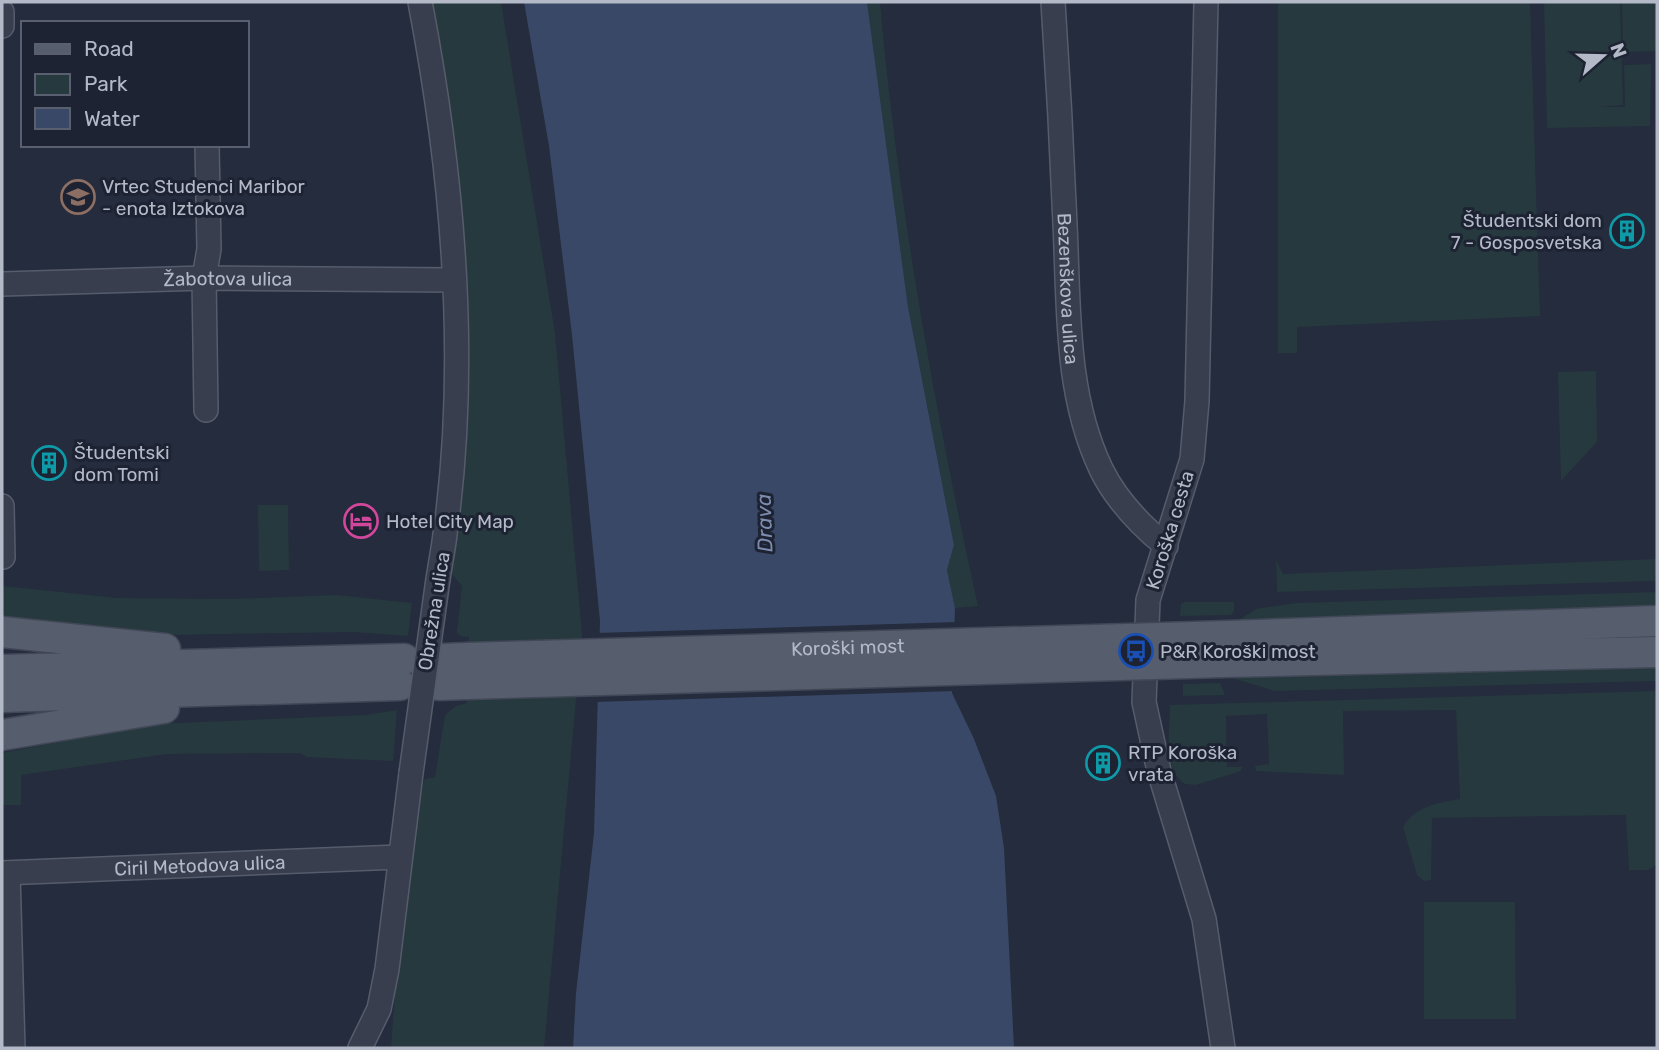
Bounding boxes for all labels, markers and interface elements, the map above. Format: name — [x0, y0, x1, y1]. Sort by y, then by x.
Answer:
legend — [21, 21, 248, 147]
north arrow — [1568, 21, 1638, 91]
text: Road — [84, 36, 134, 61]
text: N — [1605, 40, 1632, 61]
text: Park — [84, 71, 128, 96]
text: Water — [84, 106, 140, 131]
place label: Vrtec Studenci Maribor - enota Iztokova — [102, 175, 306, 220]
school or university icon: Vrtec Studenci Maribor - enota Iztokova — [59, 178, 97, 216]
place label: Študentski dom 7 - Gosposvetska — [1451, 209, 1602, 254]
street label: Bezenškova ulica — [1053, 212, 1084, 366]
building icon: Študentski dom 7 - Gosposvetska — [1608, 212, 1646, 250]
street label: Žabotova ulica — [163, 266, 293, 291]
place label: Študentski dom Tomi — [74, 441, 170, 486]
building icon: Študentski dom Tomi — [30, 444, 68, 482]
street label: Koroška cesta — [1141, 468, 1199, 592]
water label: Drava — [750, 493, 778, 553]
hotel icon: Hotel City Map — [342, 502, 380, 540]
place label: Hotel City Map — [386, 510, 514, 533]
street label: Obrežna ulica — [413, 550, 455, 672]
bus stop icon: P&R Koroški most — [1117, 632, 1155, 670]
street label: Koroški most — [791, 634, 905, 660]
place label: P&R Koroški most — [1160, 640, 1316, 663]
place label: RTP Koroška vrata — [1128, 741, 1237, 786]
building icon: RTP Koroška vrata — [1084, 744, 1122, 782]
street label: Ciril Metodova ulica — [114, 850, 286, 880]

